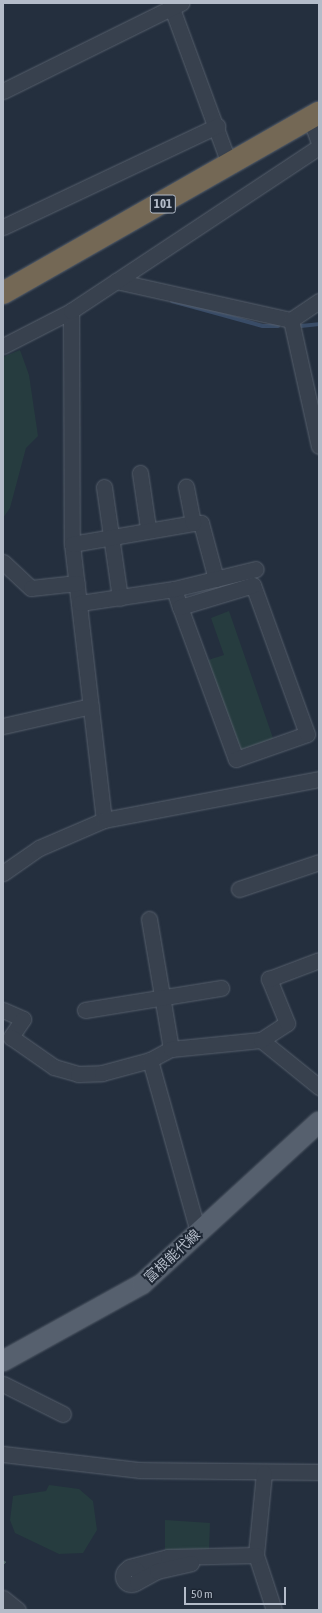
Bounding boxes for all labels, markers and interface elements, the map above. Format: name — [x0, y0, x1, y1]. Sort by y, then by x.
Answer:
road number: 101 — [149, 193, 177, 215]
street label: 富根能代線 — [141, 1226, 203, 1286]
scale bar — [186, 1579, 288, 1605]
text: 50 m — [191, 1587, 213, 1601]

